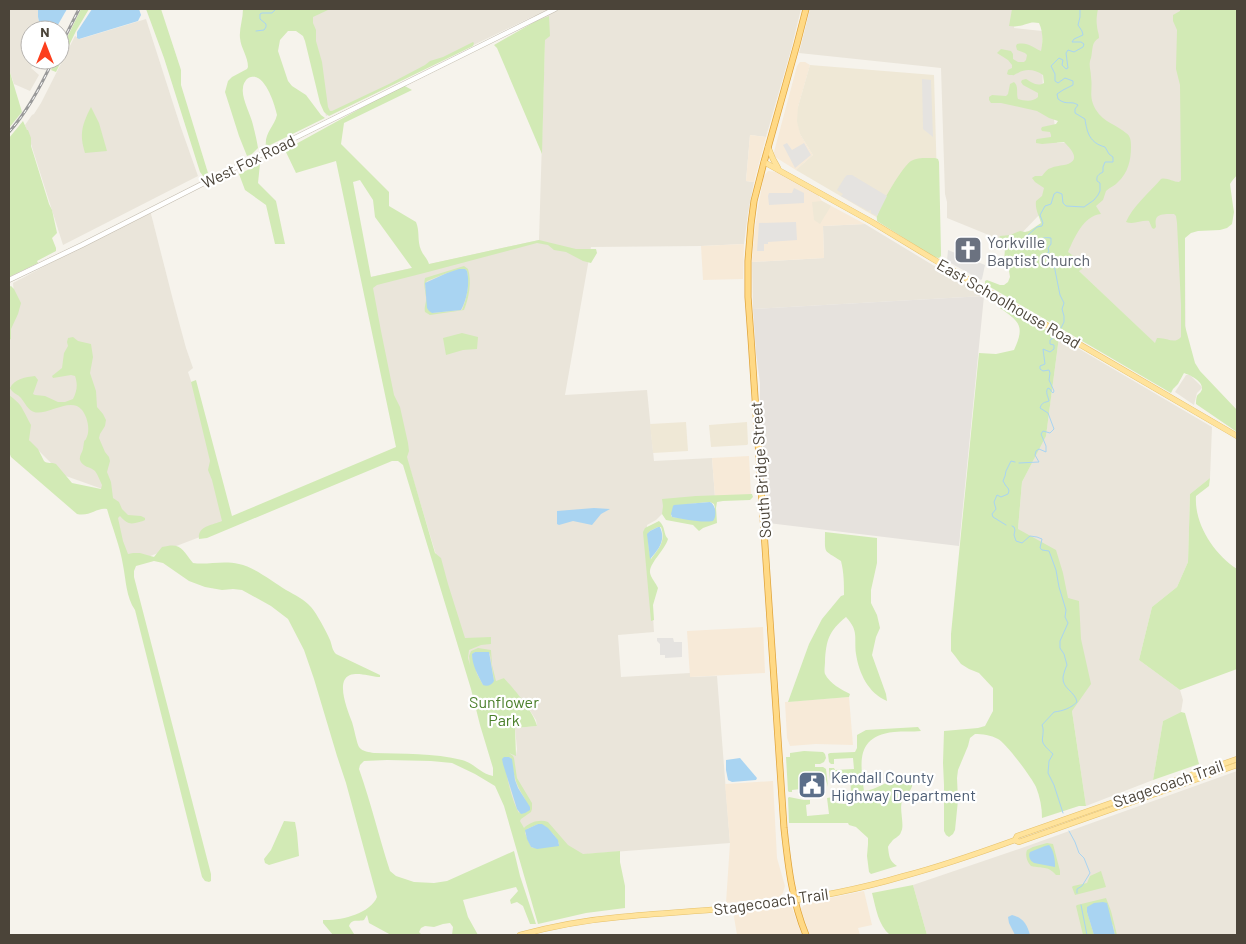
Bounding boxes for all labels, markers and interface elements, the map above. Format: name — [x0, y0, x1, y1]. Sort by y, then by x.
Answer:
north arrow — [20, 20, 70, 70]
text: N — [40, 23, 50, 40]
street label: West Fox Road — [198, 130, 298, 192]
place label: Yorkville Baptist Church — [987, 232, 1090, 269]
church icon: Yorkville Baptist Church — [953, 235, 983, 265]
street label: East Schoolhouse Road — [934, 254, 1084, 352]
street label: South Bridge Street — [746, 401, 774, 539]
park label: Sunflower Park — [469, 692, 539, 729]
street label: Stagecoach Trail — [1110, 755, 1226, 811]
place label: Kendall County Highway Department — [831, 767, 976, 804]
public building icon: Kendall County Highway Department — [797, 770, 827, 800]
street label: Stagecoach Trail — [712, 884, 830, 918]

